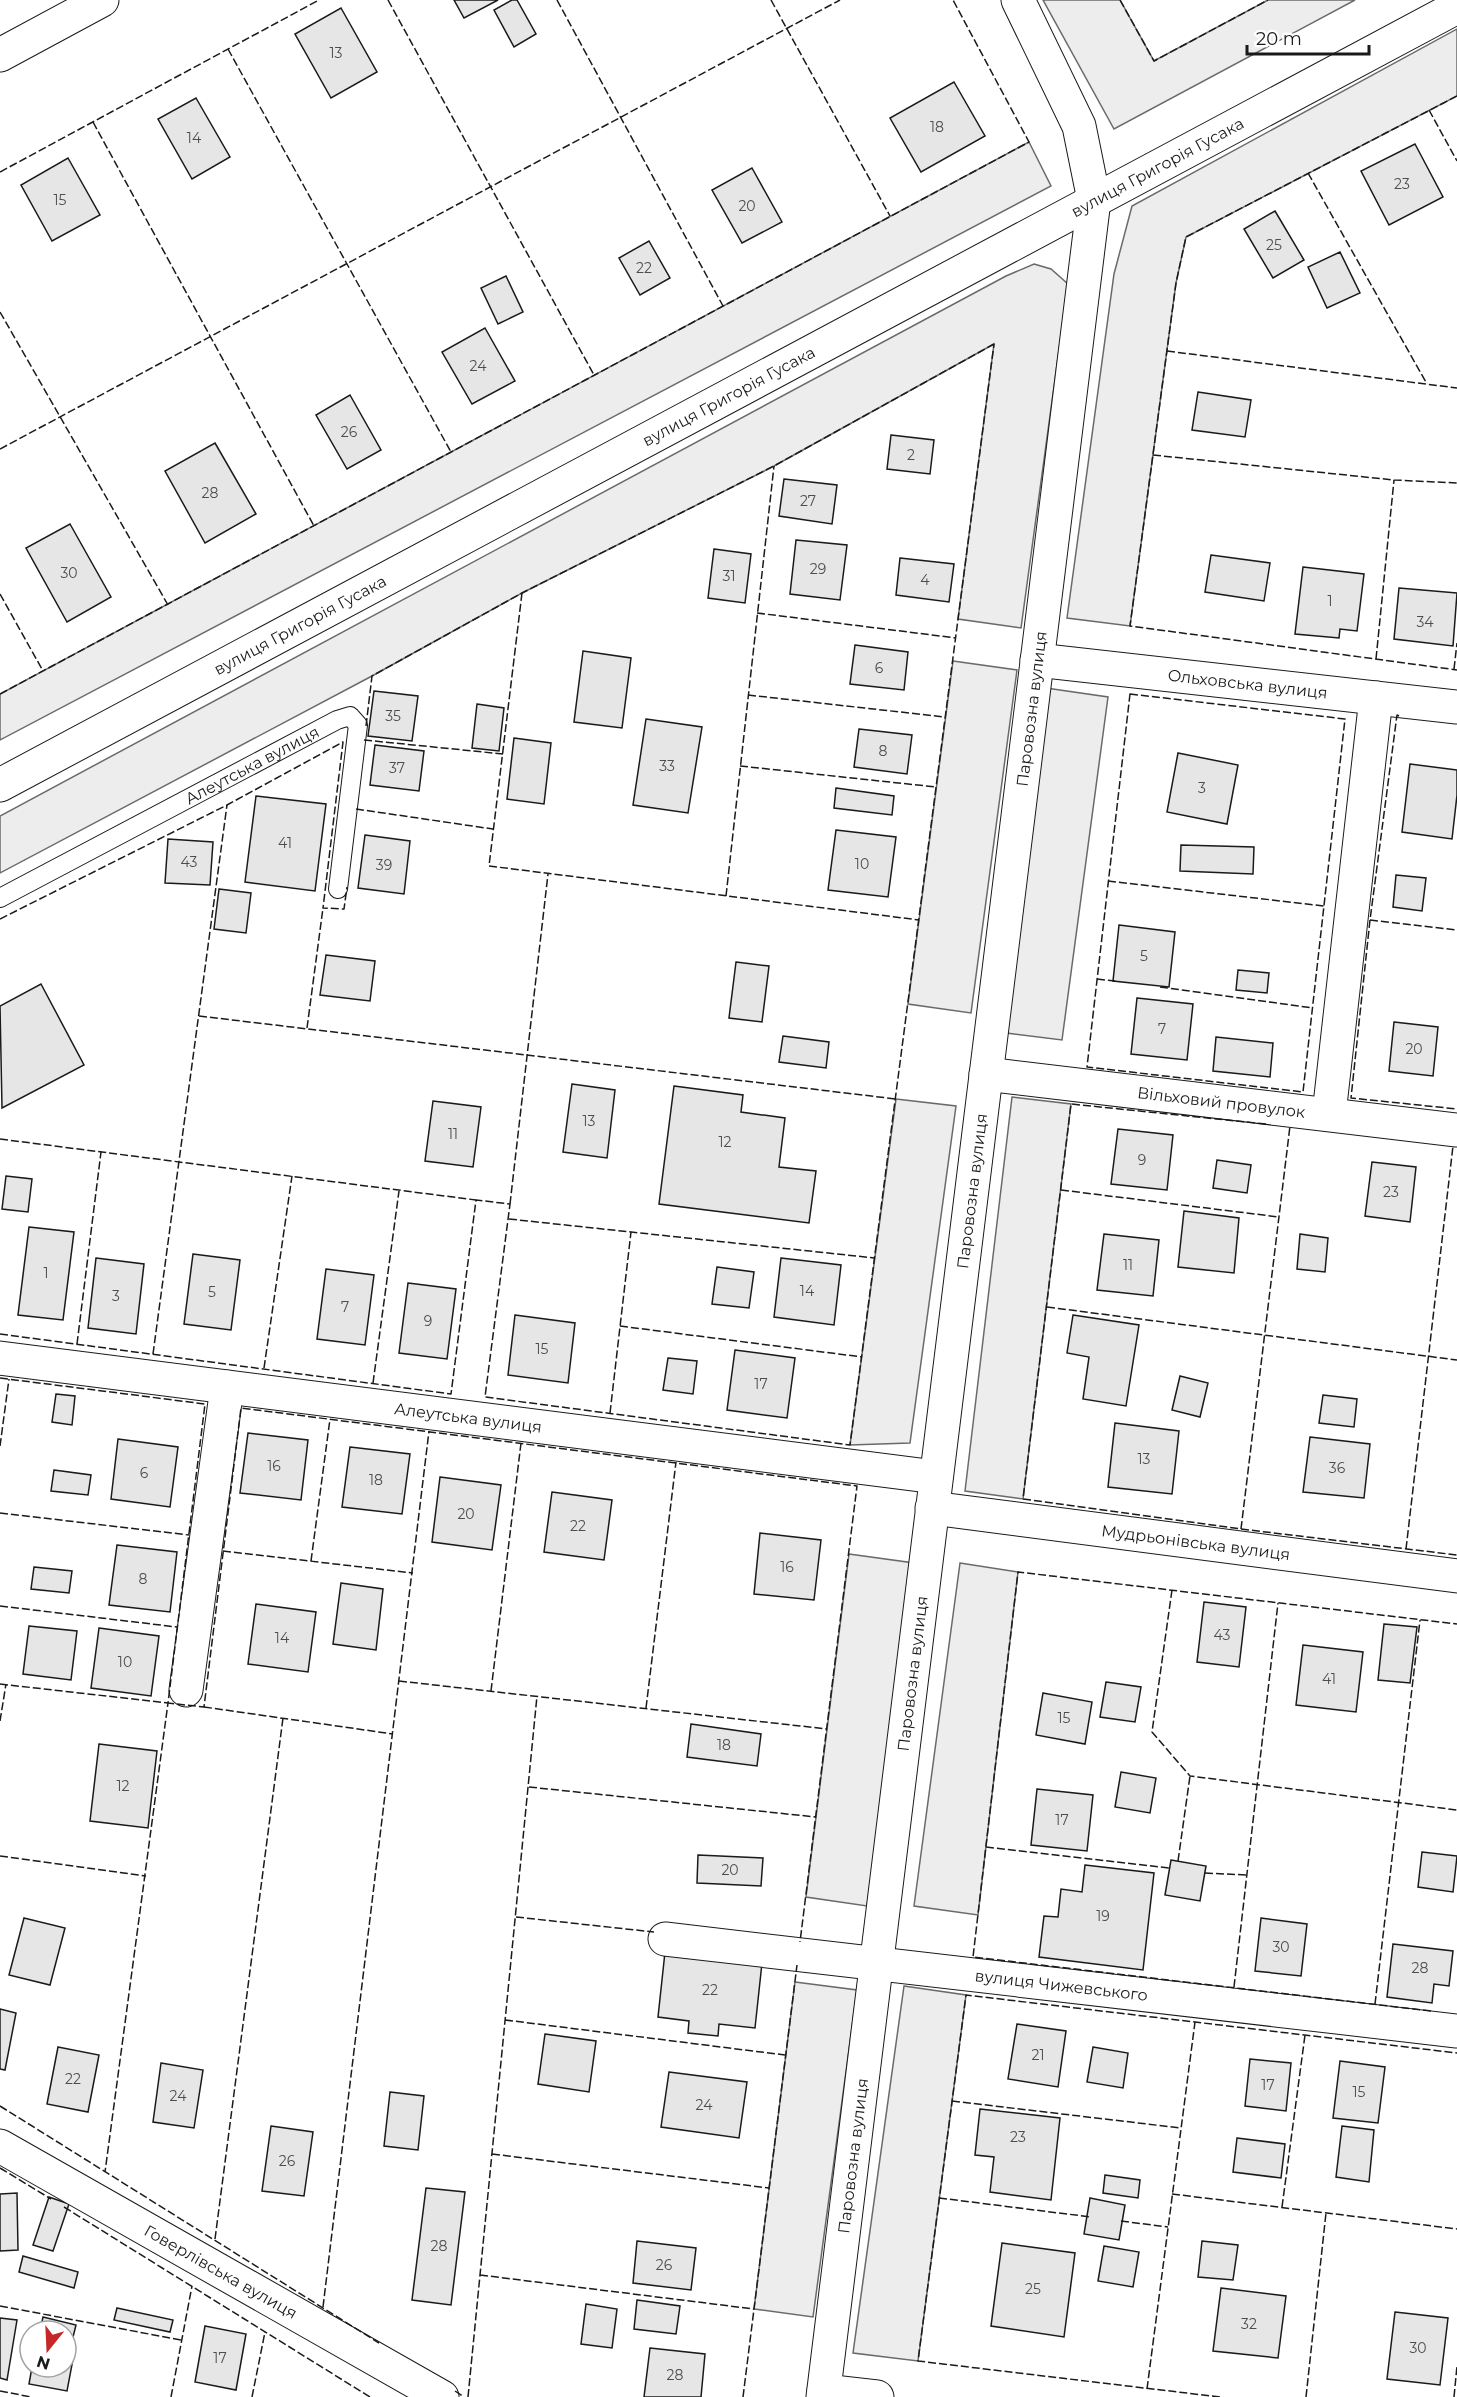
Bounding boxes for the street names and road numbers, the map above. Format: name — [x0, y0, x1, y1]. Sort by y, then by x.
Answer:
street label: вулиця Григорія Гусака — [1068, 114, 1247, 221]
street label: вулиця Григорія Гусака — [639, 343, 818, 450]
street label: вулиця Григорія Гусака — [211, 571, 390, 679]
street label: Паровозна вулиця — [1013, 630, 1051, 788]
street label: Ольховська вулиця — [1167, 666, 1329, 702]
street label: Алеутська вулиця — [182, 722, 322, 808]
street label: Вільховий провулок — [1136, 1083, 1307, 1122]
street label: Паровозна вулиця — [953, 1112, 991, 1270]
street label: Алеутська вулиця — [393, 1399, 543, 1437]
street label: Мудрьонівська вулиця — [1100, 1521, 1291, 1564]
street label: Паровозна вулиця — [894, 1595, 932, 1752]
street label: вулиця Чижевського — [974, 1966, 1149, 2005]
street label: Паровозна вулиця — [834, 2077, 872, 2235]
street label: Говерлівська вулиця — [141, 2221, 301, 2323]

